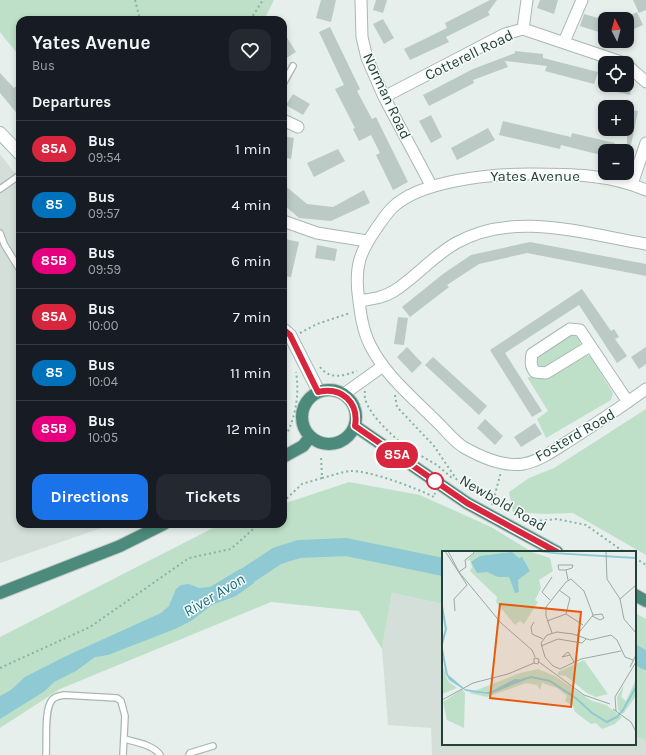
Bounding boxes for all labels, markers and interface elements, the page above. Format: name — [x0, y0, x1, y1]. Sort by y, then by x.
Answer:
north arrow — [598, 12, 634, 48]
map controls — [598, 12, 634, 180]
street label: Cotterell Road — [422, 26, 516, 84]
button: heart — [229, 29, 271, 71]
text: Yates Avenue — [32, 32, 151, 54]
street label: Norman Road — [359, 50, 415, 142]
button: locate — [598, 56, 634, 92]
text: Bus — [32, 58, 55, 73]
text: Departures — [32, 93, 111, 111]
button: + — [598, 100, 634, 136]
text: Bus — [88, 132, 115, 150]
text: 85A — [41, 140, 67, 157]
text: 1 min — [235, 140, 271, 158]
button: − — [598, 144, 634, 180]
text: 09:54 — [88, 150, 121, 165]
street label: Yates Avenue — [490, 167, 580, 185]
text: Bus — [88, 188, 115, 206]
text: 85 — [45, 196, 63, 213]
text: 4 min — [232, 196, 271, 214]
text: 09:57 — [88, 206, 120, 221]
text: Bus — [88, 244, 115, 262]
text: 85B — [41, 252, 67, 269]
text: 6 min — [231, 252, 271, 270]
text: 09:59 — [88, 262, 121, 277]
text: Bus — [88, 300, 115, 318]
text: 85A — [41, 308, 67, 325]
text: 7 min — [233, 308, 271, 326]
text: 10:00 — [88, 318, 118, 333]
text: Bus — [88, 356, 115, 374]
text: 85 — [45, 364, 63, 381]
text: 11 min — [230, 364, 271, 382]
text: 10:04 — [88, 374, 118, 389]
street label: Fosterd Road — [532, 405, 618, 465]
text: Bus — [88, 412, 115, 430]
text: 85B — [41, 420, 67, 437]
text: 12 min — [226, 420, 271, 438]
text: 10:05 — [88, 430, 118, 445]
line badge: 85A — [374, 442, 420, 468]
text: 85A — [384, 446, 410, 463]
street label: Newbold Road — [456, 471, 550, 535]
unlabelled marker — [426, 472, 444, 490]
button: Directions — [32, 474, 148, 520]
button: Tickets — [156, 474, 271, 520]
inset map — [442, 551, 636, 745]
water label: River Avon — [180, 569, 248, 621]

